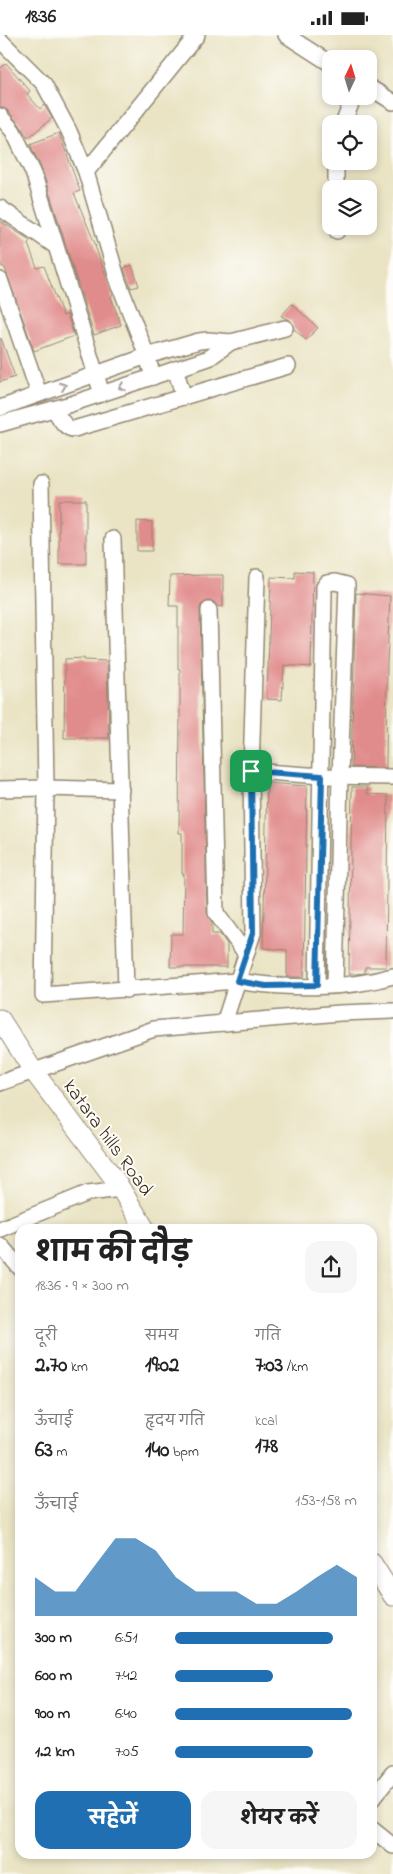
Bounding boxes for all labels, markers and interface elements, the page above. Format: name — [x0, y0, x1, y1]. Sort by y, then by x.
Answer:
text: 18:36 — [25, 4, 56, 31]
north arrow — [322, 50, 378, 105]
map controls — [322, 50, 377, 235]
button: locate — [322, 115, 377, 170]
button: layers — [322, 180, 377, 235]
one-way arrow — [119, 381, 127, 391]
one-way arrow — [58, 382, 66, 392]
pin — [230, 750, 272, 792]
icon: arrive — [237, 757, 265, 785]
street label: katara hills Road — [55, 1074, 159, 1203]
text: शाम की दौड़ — [35, 1234, 191, 1275]
button: share — [305, 1241, 357, 1293]
text: 18:36 · 9 × 300 m — [35, 1274, 129, 1298]
text: दूरी — [35, 1326, 57, 1347]
text: समय — [145, 1326, 178, 1347]
text: गति — [255, 1326, 280, 1347]
text: 2.70 — [35, 1351, 67, 1381]
text: 19:02 — [145, 1351, 179, 1381]
text: 7:03 — [255, 1351, 283, 1381]
text: km — [67, 1357, 88, 1378]
text: /km — [283, 1357, 308, 1378]
text: ऊँचाई — [35, 1411, 73, 1432]
text: हृदय गति — [145, 1411, 204, 1432]
text: kcal — [255, 1411, 277, 1432]
text: 178 — [255, 1432, 278, 1462]
text: 63 — [35, 1436, 53, 1466]
text: 140 — [145, 1436, 169, 1466]
text: m — [53, 1442, 67, 1463]
text: bpm — [169, 1442, 199, 1463]
text: 153–158 m — [295, 1489, 357, 1513]
text: ऊँचाई — [35, 1493, 78, 1517]
text: 300 m — [35, 1626, 72, 1650]
text: 6:51 — [115, 1626, 138, 1650]
text: 600 m — [35, 1664, 72, 1688]
text: 7:42 — [115, 1664, 138, 1688]
text: 900 m — [35, 1702, 70, 1726]
text: 6:40 — [115, 1702, 137, 1726]
text: 1.2 km — [35, 1740, 75, 1764]
text: 7:05 — [115, 1740, 139, 1764]
button: सहेजें — [35, 1791, 191, 1849]
button: शेयर करें — [201, 1791, 357, 1849]

